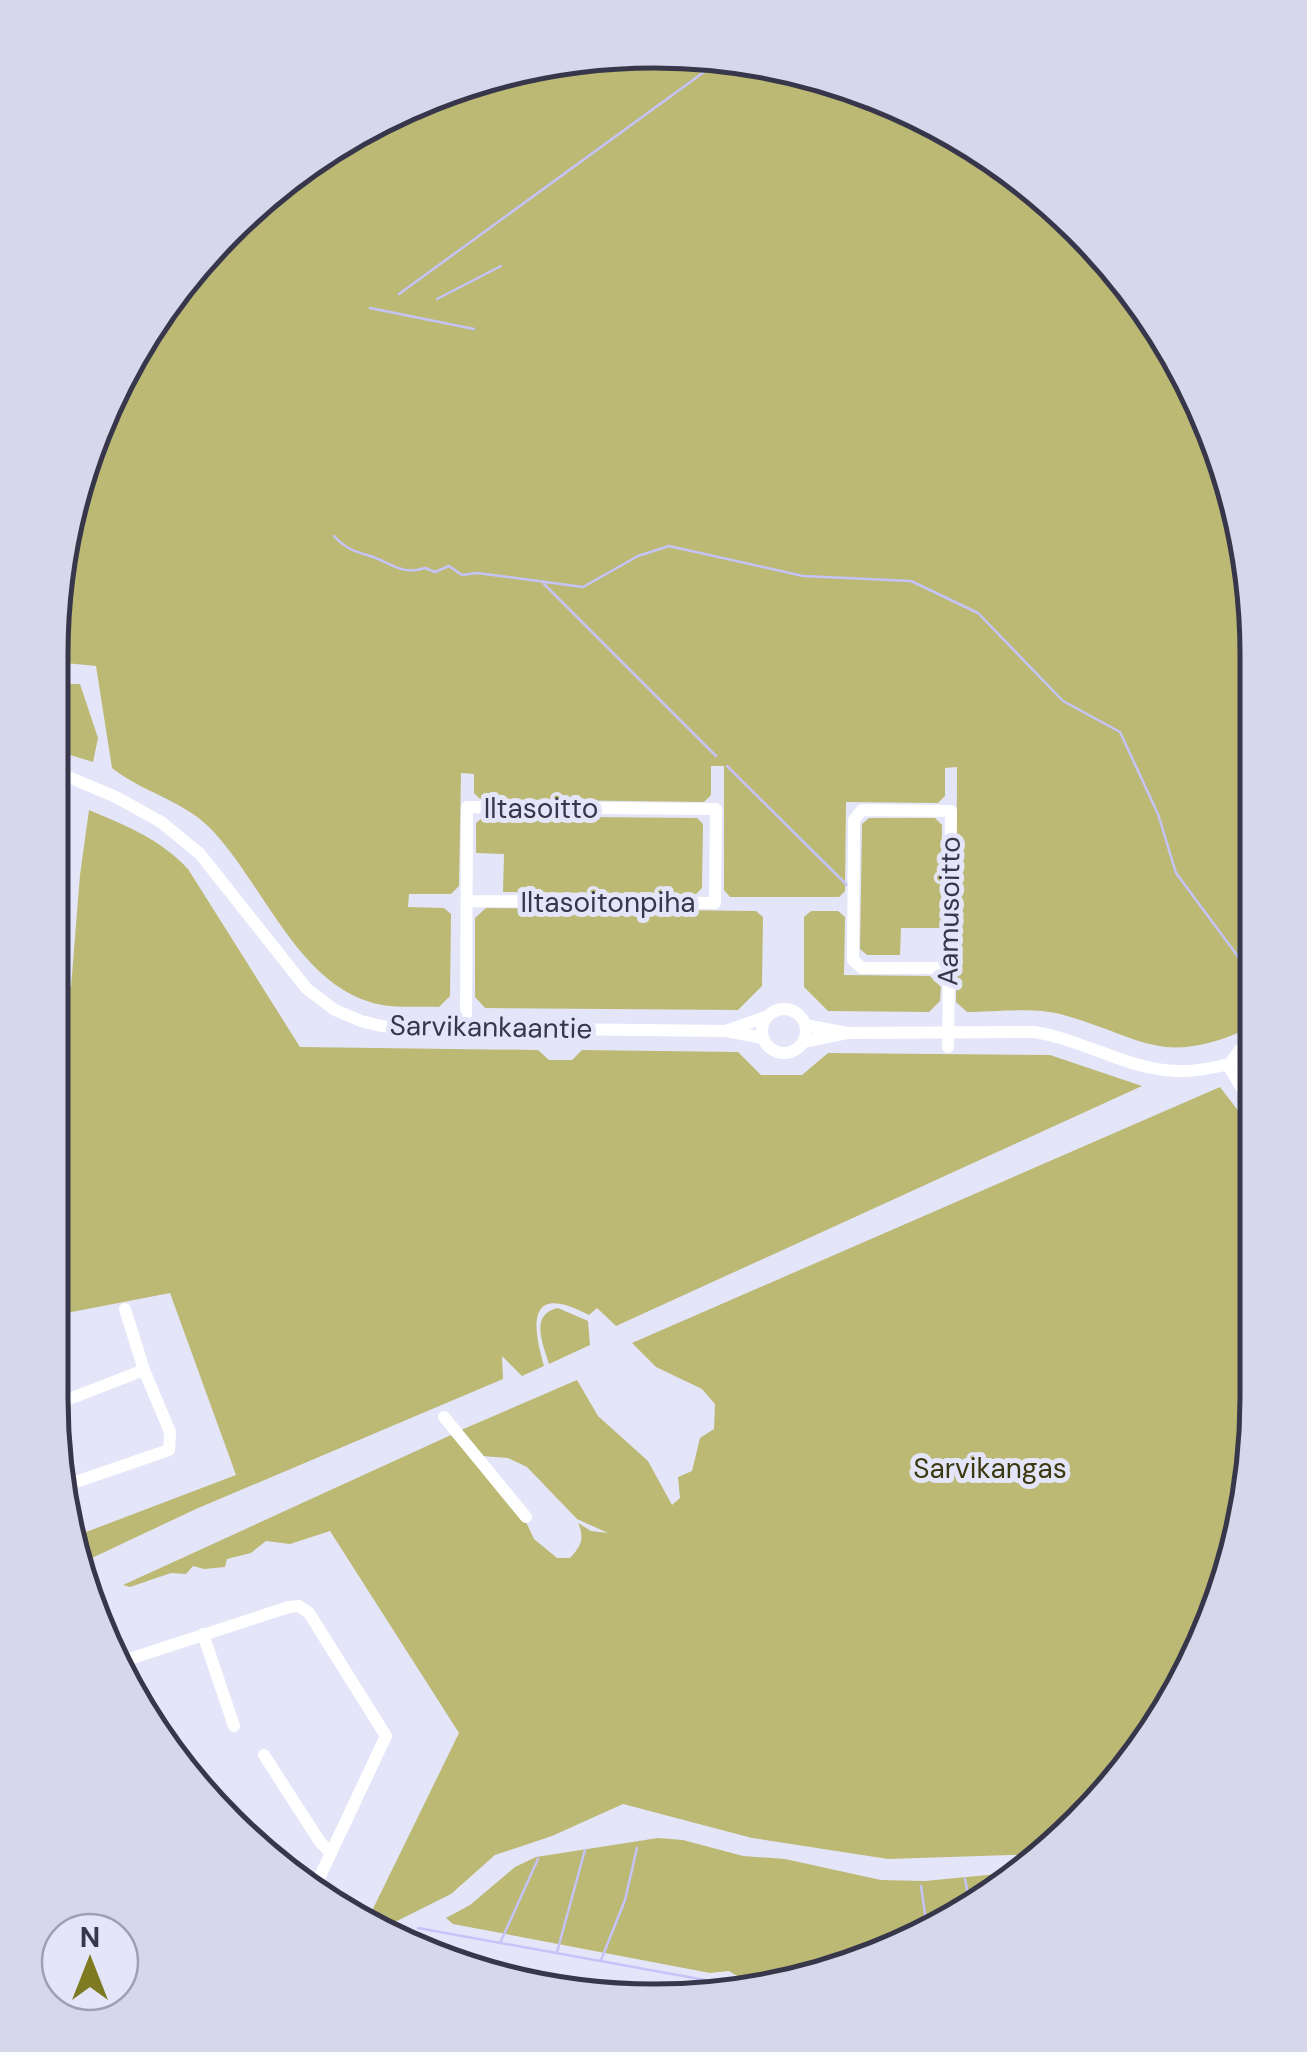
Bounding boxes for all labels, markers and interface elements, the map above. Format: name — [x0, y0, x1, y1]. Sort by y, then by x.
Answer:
street label: Iltasoitto — [484, 790, 598, 827]
street label: Aamusoitto — [929, 836, 969, 986]
street label: Iltasoitonpiha — [520, 884, 696, 921]
street label: Sarvikankaantie — [389, 1007, 593, 1047]
park label: Sarvikangas — [913, 1450, 1067, 1487]
north arrow — [40, 1912, 140, 2012]
text: N — [80, 1919, 100, 1956]

